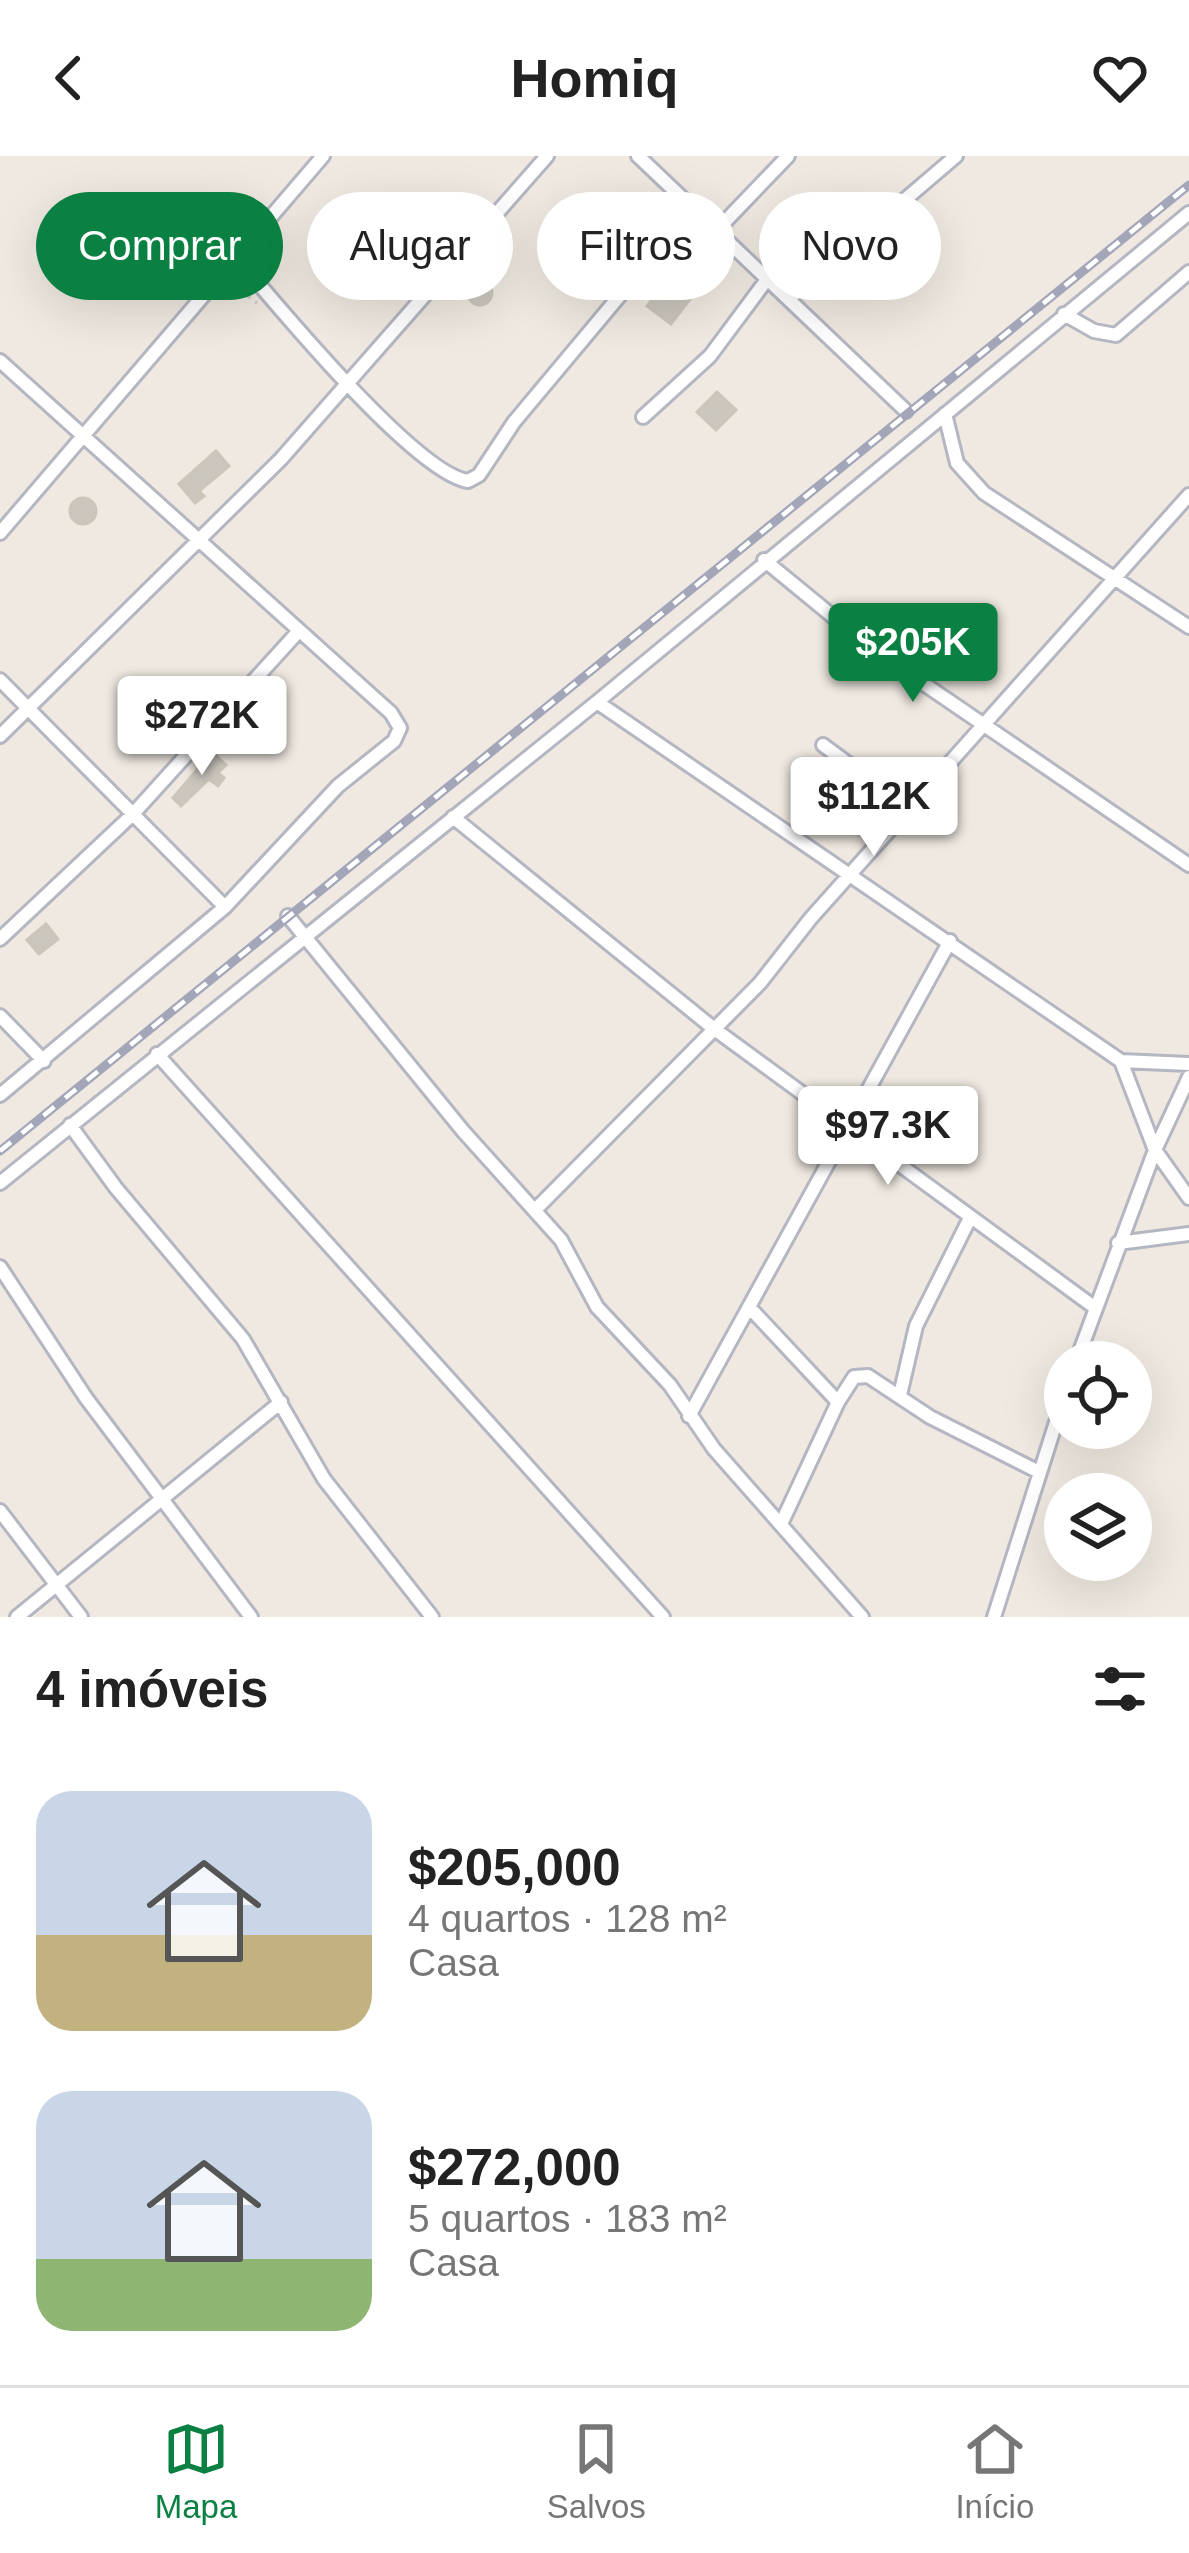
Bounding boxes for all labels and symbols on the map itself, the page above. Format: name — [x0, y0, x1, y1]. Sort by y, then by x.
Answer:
pin: $205K — [829, 603, 997, 705]
pin: $272K — [118, 676, 286, 778]
pin: $112K — [790, 757, 958, 859]
pin: $97.3K — [790, 1086, 986, 1188]

